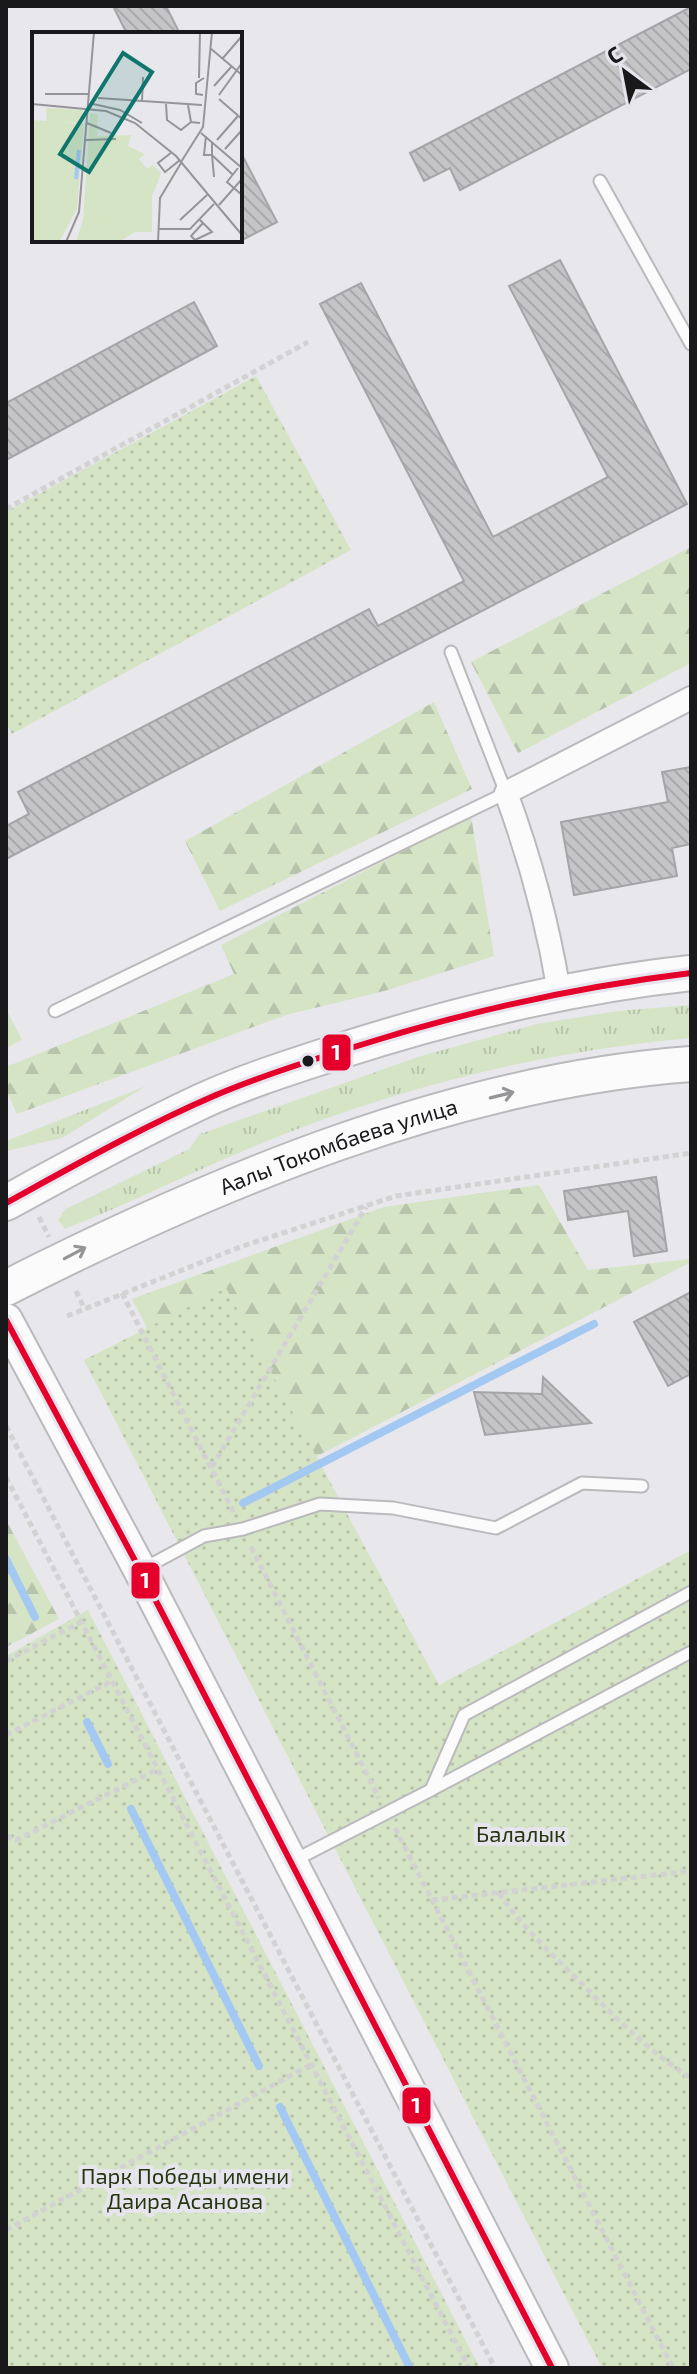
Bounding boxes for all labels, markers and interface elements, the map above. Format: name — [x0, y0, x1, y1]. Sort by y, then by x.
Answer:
inset map — [32, 32, 242, 242]
north arrow — [585, 32, 665, 112]
text: С — [601, 40, 626, 69]
line badge: 1 — [321, 1033, 352, 1072]
text: 1 — [331, 1038, 341, 1064]
unlabelled marker — [300, 1053, 316, 1069]
one-way arrow — [489, 1086, 515, 1101]
street label: Аалы Токомбаева улица — [215, 1092, 460, 1199]
one-way arrow — [63, 1244, 87, 1260]
line badge: 1 — [130, 1561, 161, 1600]
text: 1 — [140, 1566, 150, 1592]
park label: Балалык — [476, 1820, 566, 1846]
line badge: 1 — [401, 2086, 432, 2125]
text: 1 — [411, 2091, 421, 2117]
park label: Парк Победы имени Даира Асанова — [81, 2162, 289, 2213]

